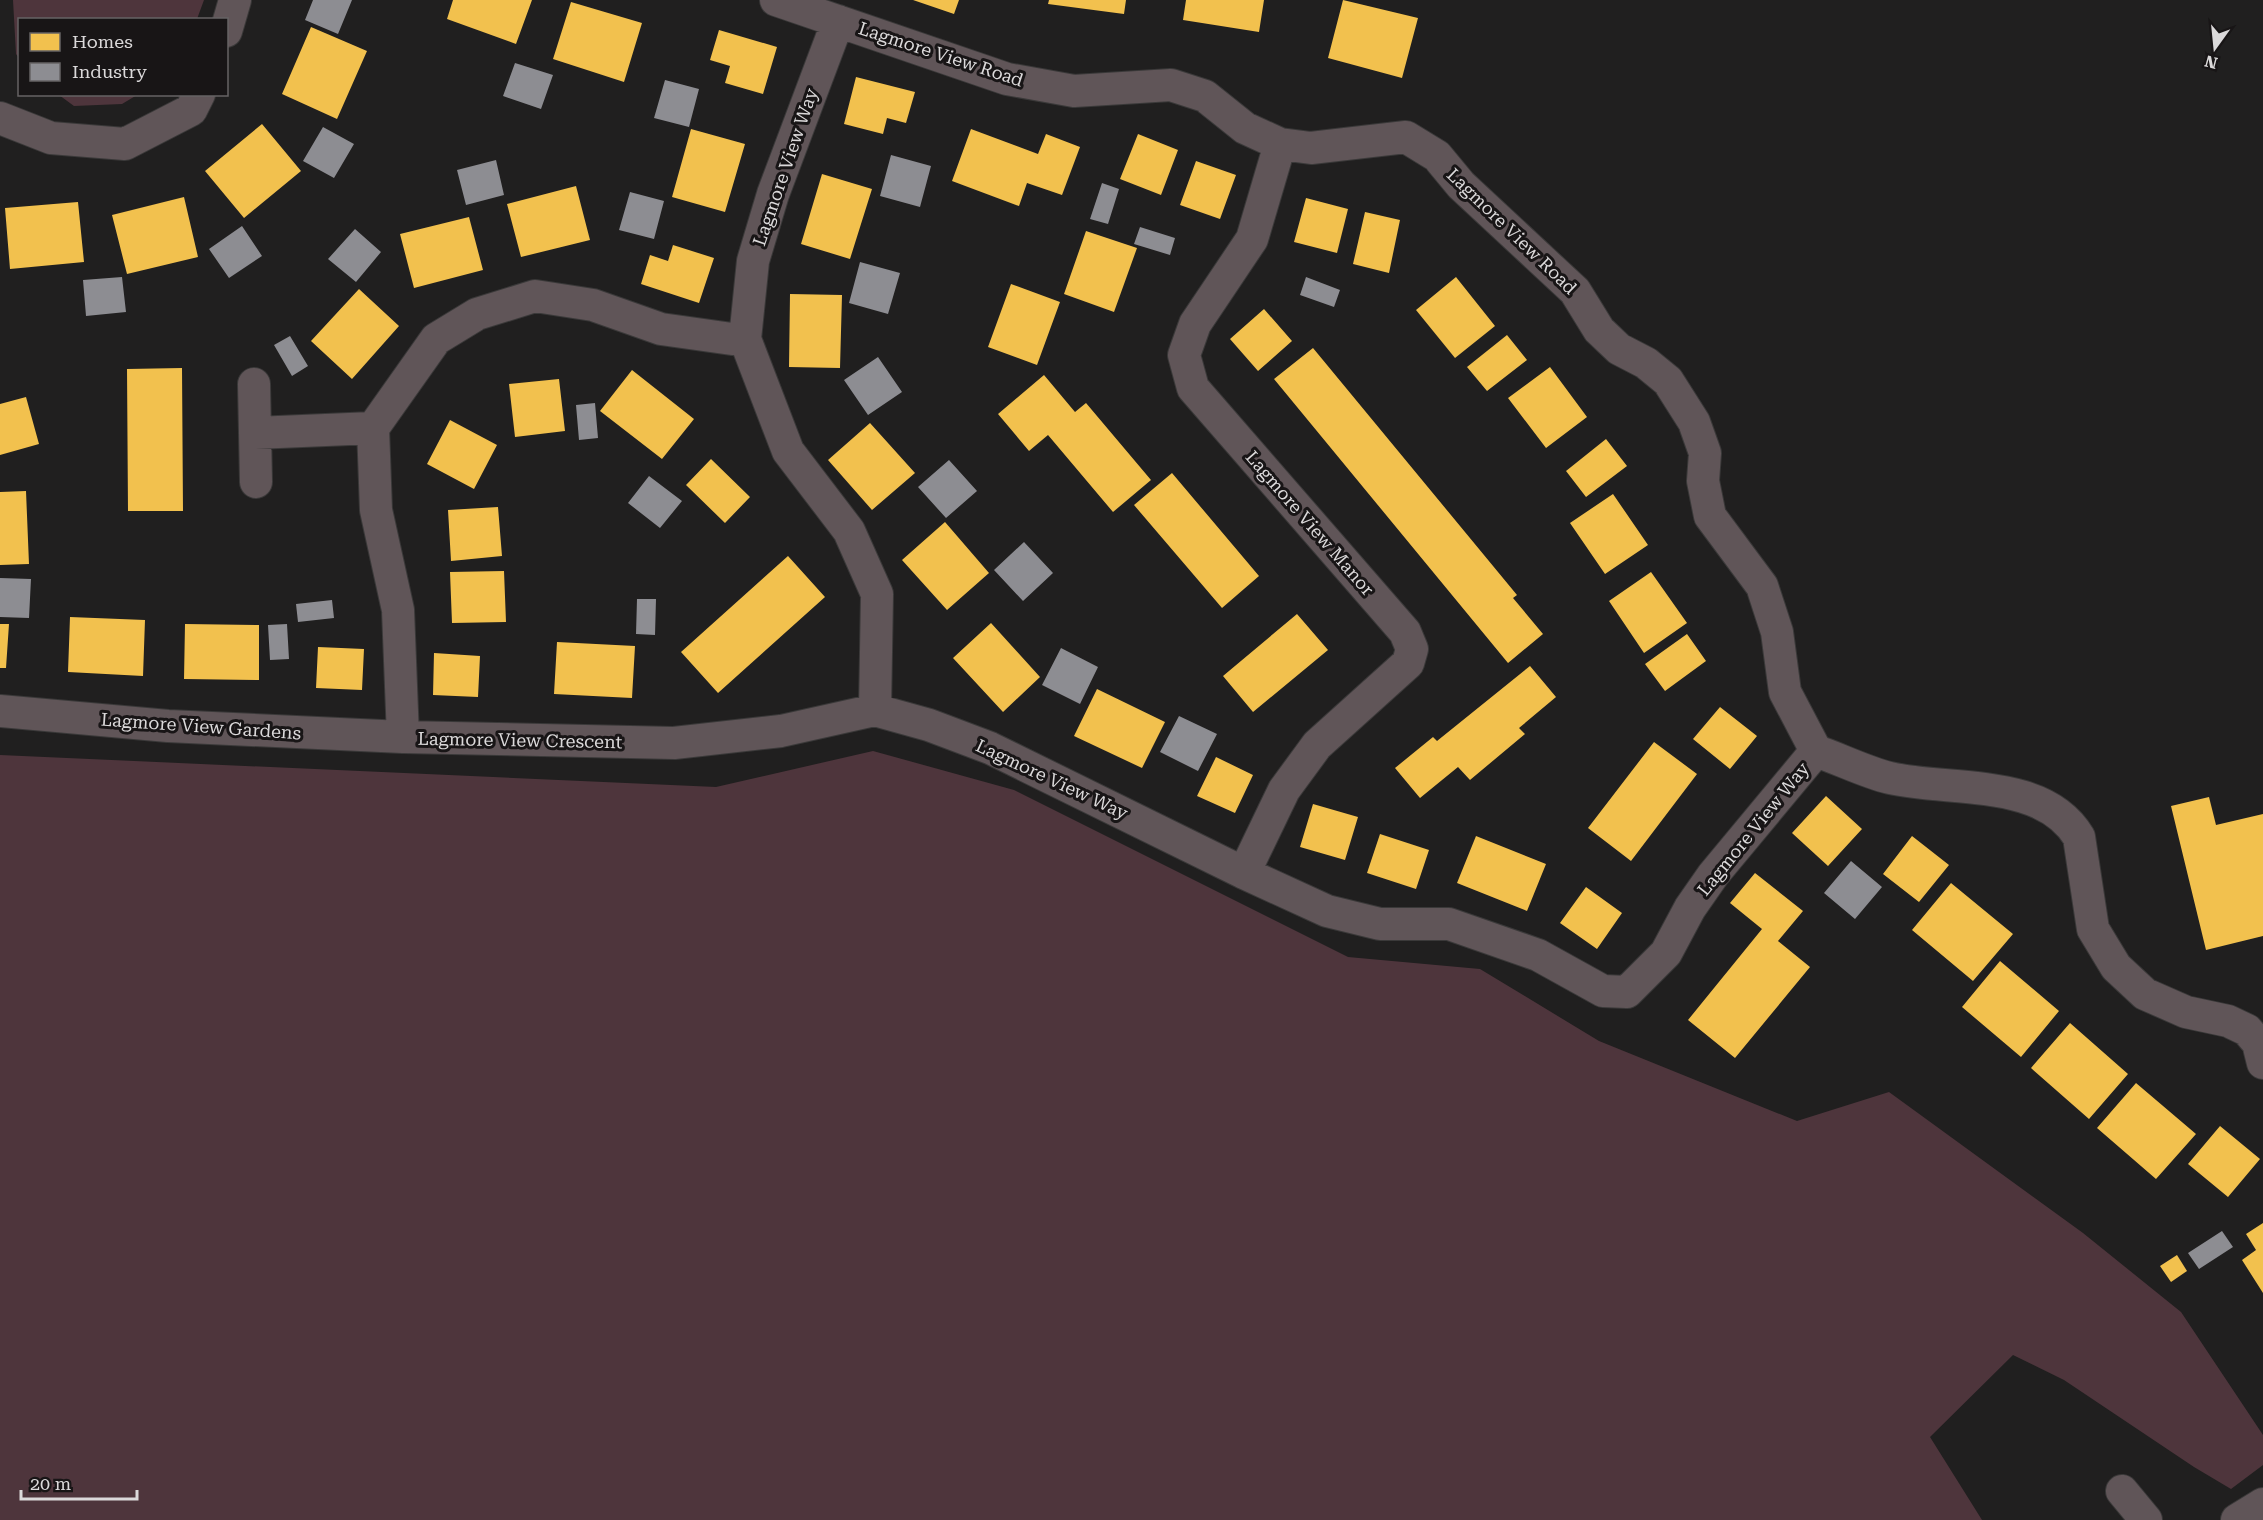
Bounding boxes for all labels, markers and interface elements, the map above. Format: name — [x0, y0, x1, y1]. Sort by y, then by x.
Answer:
street label: Lagmore View Road — [856, 17, 1027, 91]
legend — [18, 18, 228, 96]
north arrow — [2185, 18, 2245, 78]
text: Homes — [72, 31, 133, 52]
text: N — [2203, 51, 2220, 73]
text: Industry — [72, 61, 147, 82]
street label: Lagmore View Way — [748, 85, 822, 249]
street label: Lagmore View Road — [1443, 164, 1582, 299]
street label: Lagmore View Manor — [1241, 446, 1379, 600]
street label: Lagmore View Gardens — [100, 709, 302, 743]
street label: Lagmore View Crescent — [417, 728, 623, 752]
street label: Lagmore View Way — [973, 735, 1132, 824]
street label: Lagmore View Way — [1693, 758, 1813, 900]
scale bar — [21, 1463, 136, 1501]
text: 20 m — [30, 1473, 71, 1494]

